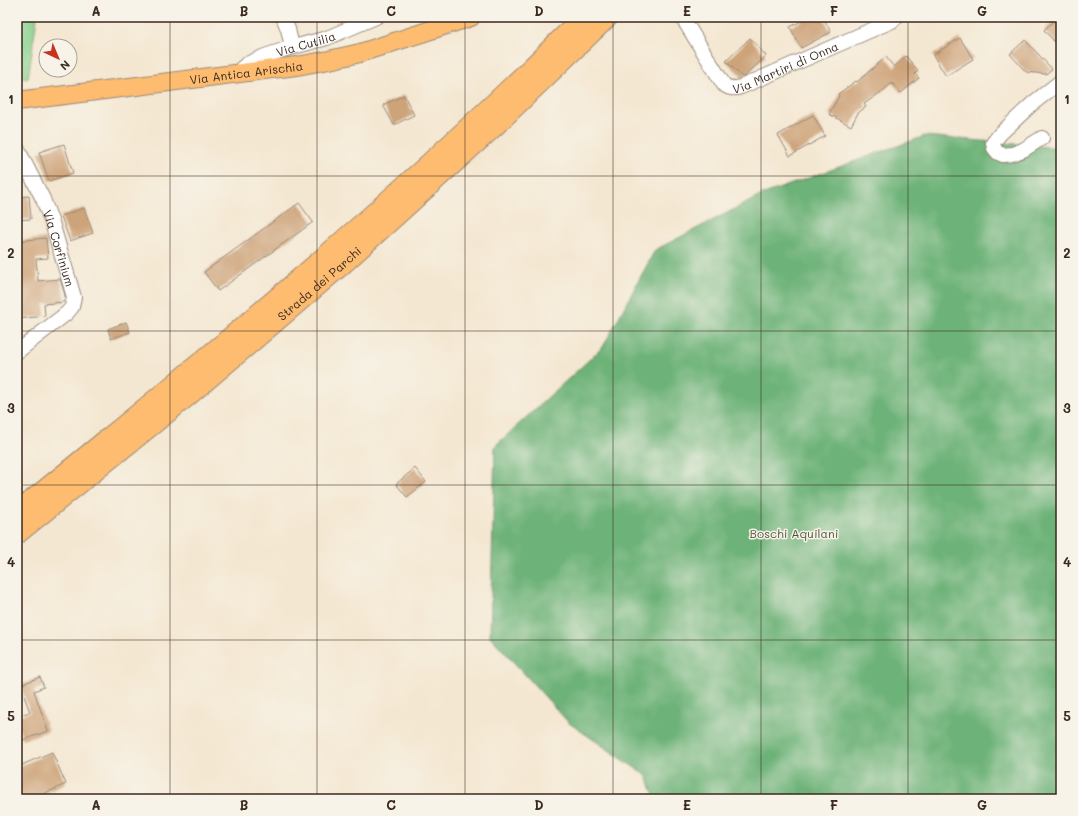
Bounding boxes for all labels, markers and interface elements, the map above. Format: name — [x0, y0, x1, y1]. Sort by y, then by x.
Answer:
text: A — [91, 2, 101, 19]
text: B — [240, 2, 249, 19]
text: C — [386, 2, 396, 19]
text: D — [534, 2, 544, 19]
text: E — [683, 2, 691, 19]
text: F — [830, 2, 838, 19]
text: G — [977, 2, 987, 19]
street label: Via Cutilia — [274, 27, 338, 60]
north arrow — [38, 38, 78, 78]
street label: Via Martiri di Onna — [731, 38, 841, 97]
text: N — [57, 57, 74, 74]
street label: Via Antica Arischia — [189, 57, 304, 87]
text: 1 — [8, 90, 14, 107]
text: 1 — [1064, 90, 1070, 107]
street label: Via Corfinium — [40, 208, 78, 288]
street label: Strada dei Parchi — [274, 243, 364, 324]
text: 2 — [7, 244, 15, 261]
text: 2 — [1063, 244, 1071, 261]
text: 3 — [7, 399, 15, 416]
text: 3 — [1063, 399, 1071, 416]
park label: Boschi Aquilani — [750, 525, 838, 541]
text: 4 — [7, 553, 15, 570]
text: 4 — [1063, 553, 1071, 570]
text: 5 — [7, 707, 15, 724]
text: 5 — [1063, 707, 1071, 724]
text: A — [91, 796, 101, 813]
text: B — [240, 796, 249, 813]
text: C — [386, 796, 396, 813]
text: D — [534, 796, 544, 813]
text: E — [683, 796, 691, 813]
text: F — [830, 796, 838, 813]
text: G — [977, 796, 987, 813]

